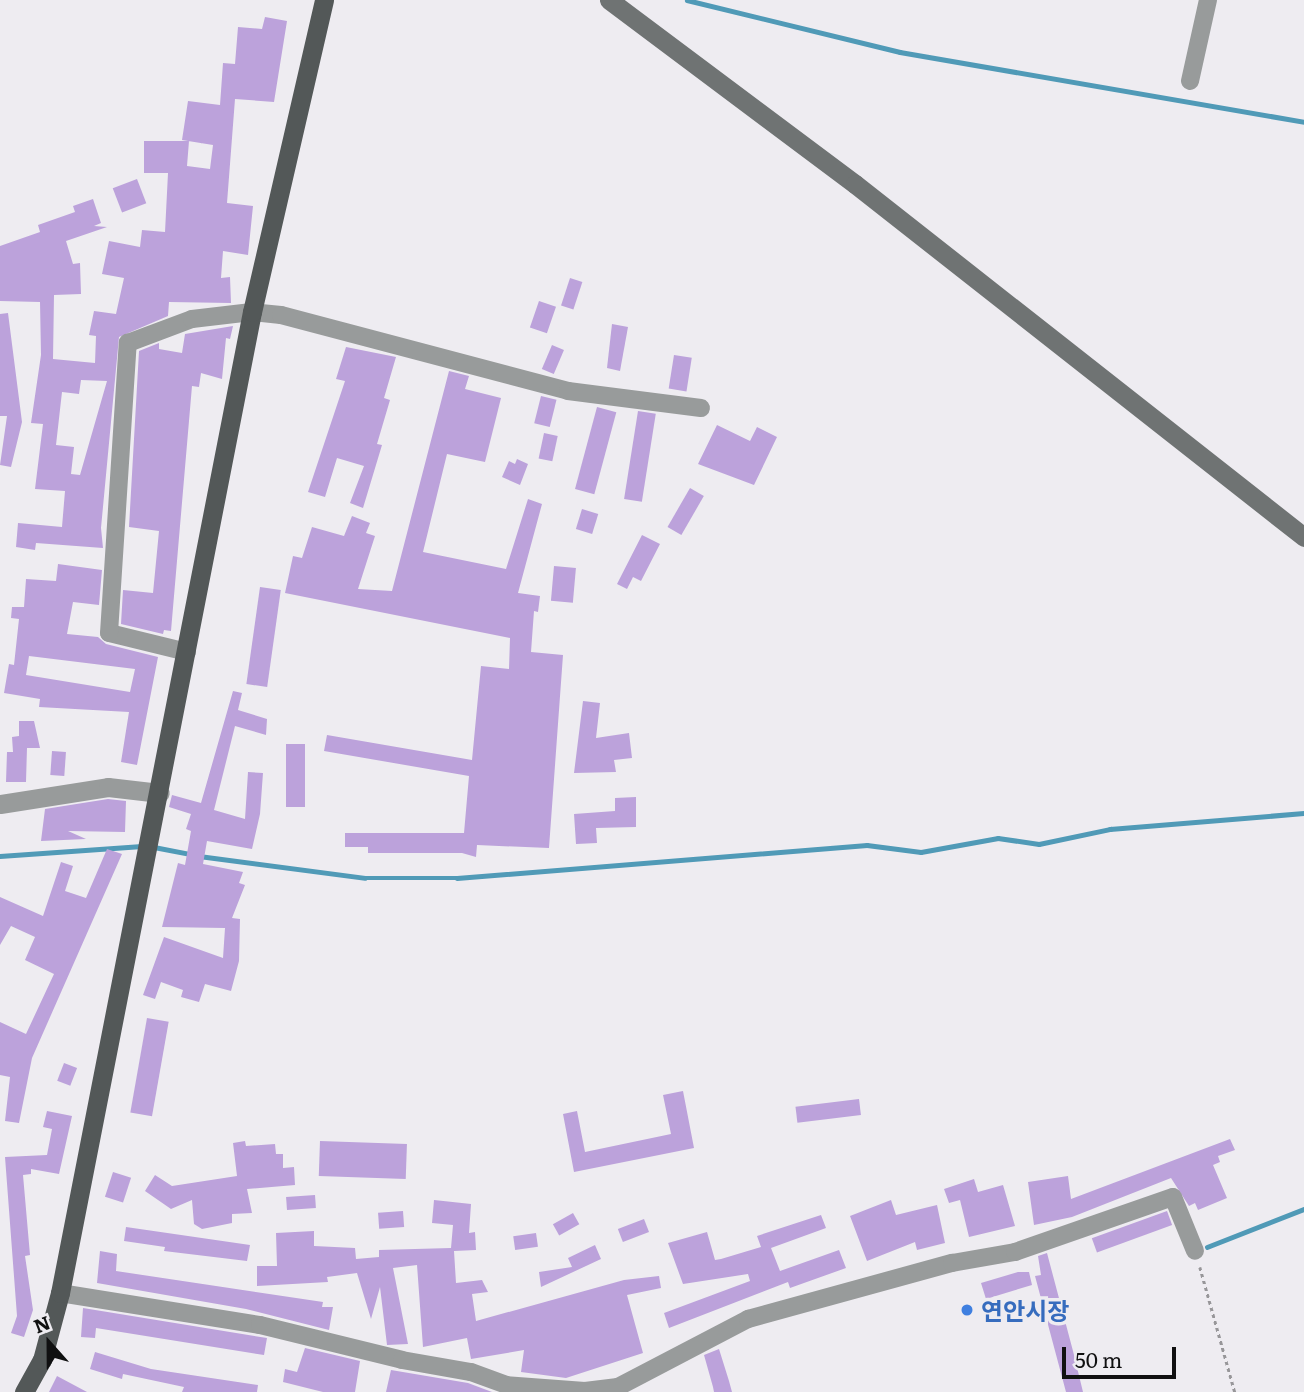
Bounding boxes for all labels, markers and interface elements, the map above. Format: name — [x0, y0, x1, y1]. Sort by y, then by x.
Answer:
place label: 연안시장 — [981, 1296, 1069, 1324]
marker: 연안시장 — [959, 1302, 975, 1318]
text: N — [29, 1307, 54, 1339]
north arrow — [14, 1308, 84, 1378]
scale bar — [1066, 1332, 1180, 1376]
text: 50 m — [1075, 1343, 1122, 1374]

